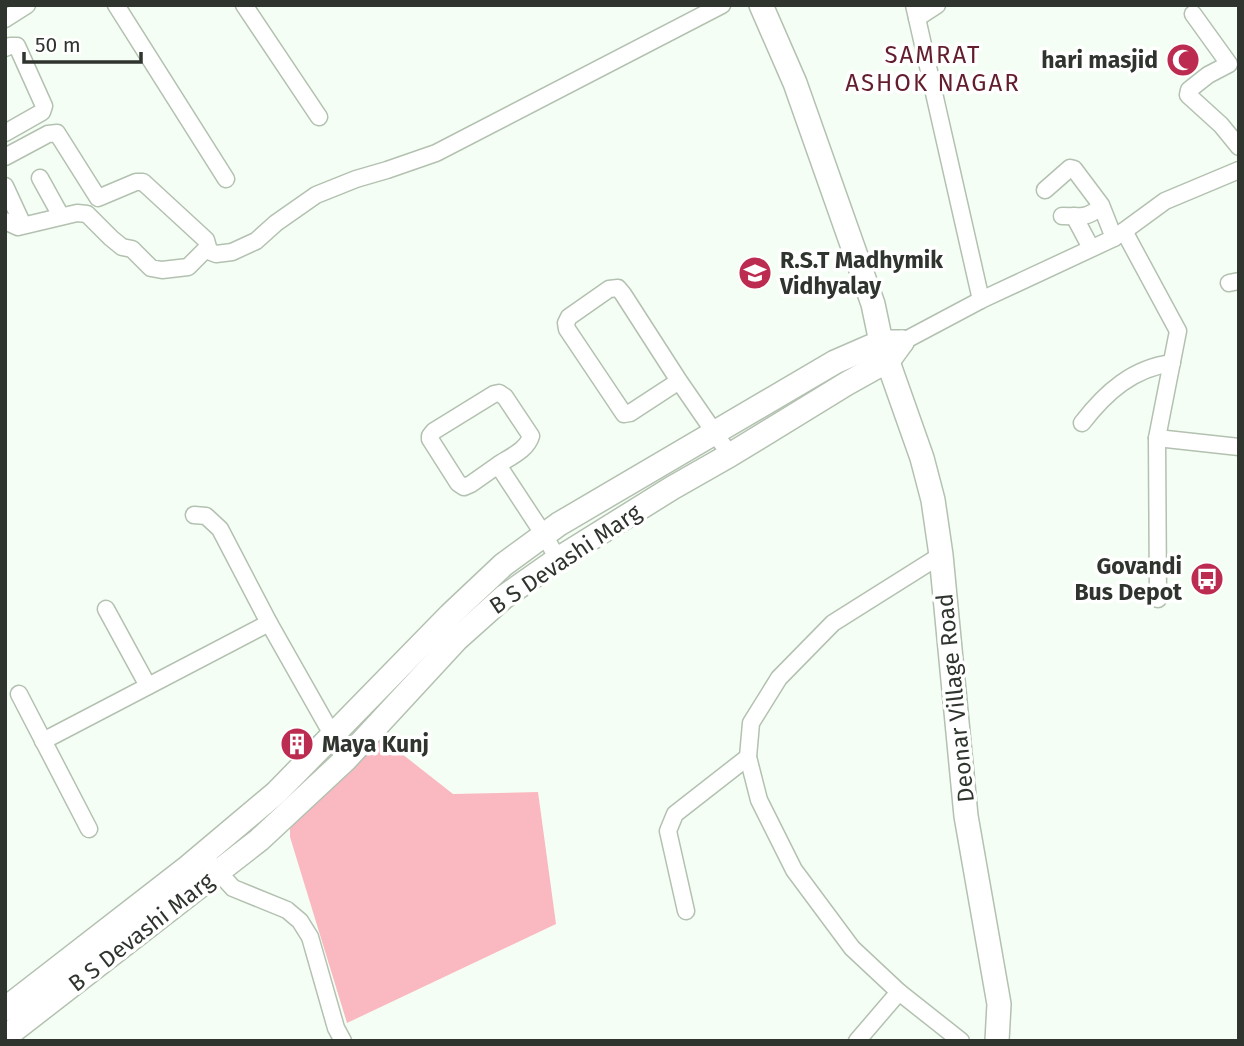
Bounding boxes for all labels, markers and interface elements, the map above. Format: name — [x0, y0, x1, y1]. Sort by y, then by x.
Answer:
scale bar — [24, 21, 142, 65]
text: 50 m — [35, 32, 81, 58]
district label: SAMRAT ASHOK NAGAR — [845, 41, 1021, 97]
mosque icon: hari masjid — [1164, 41, 1202, 79]
place label: hari masjid — [1041, 46, 1158, 74]
place label: R.S.T Madhymik Vidhyalay — [779, 246, 943, 300]
school or university icon: R.S.T Madhymik Vidhyalay — [736, 254, 774, 292]
street label: B S Devashi Marg — [484, 498, 646, 620]
place label: Govandi Bus Depot — [1074, 552, 1183, 606]
bus stop icon: Govandi Bus Depot — [1188, 560, 1226, 598]
street label: Deonar Village Road — [930, 592, 980, 804]
building icon: Maya Kunj — [278, 725, 316, 763]
place label: Maya Kunj — [322, 730, 429, 758]
street label: B S Devashi Marg — [63, 866, 219, 997]

